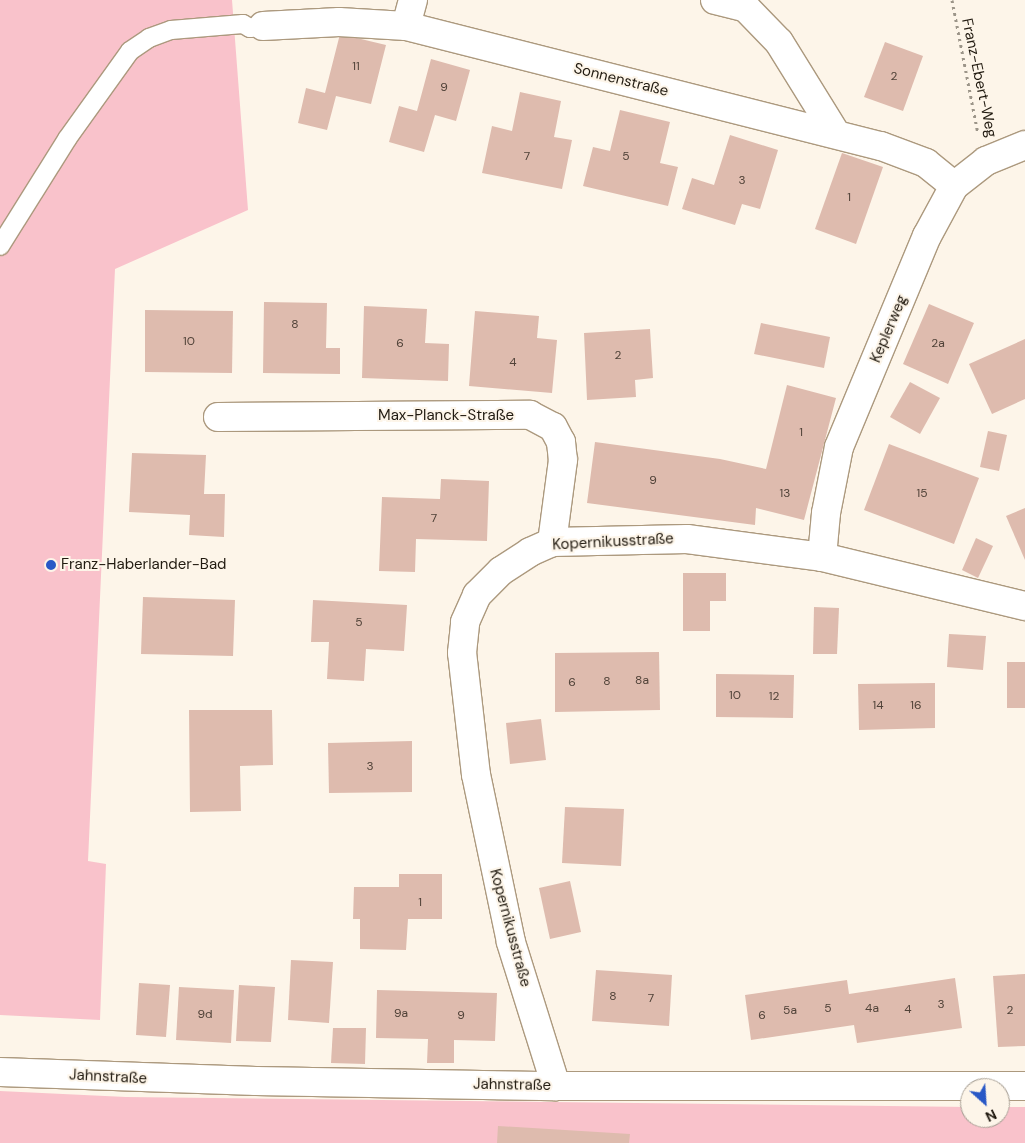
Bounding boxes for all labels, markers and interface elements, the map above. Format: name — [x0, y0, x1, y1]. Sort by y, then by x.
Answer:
street label: Franz-Ebert-Weg — [958, 17, 1000, 139]
house number: 11 — [352, 60, 360, 74]
street label: Sonnenstraße — [572, 60, 670, 100]
house number: 2 — [891, 70, 897, 84]
house number: 9 — [440, 81, 448, 95]
house number: 7 — [524, 150, 530, 164]
house number: 5 — [622, 150, 630, 164]
house number: 3 — [738, 174, 746, 188]
house number: 1 — [847, 191, 851, 205]
street label: Keplerweg — [867, 293, 911, 365]
house number: 8 — [291, 318, 299, 332]
house number: 10 — [183, 335, 195, 349]
house number: 6 — [396, 337, 404, 351]
house number: 2a — [931, 337, 945, 351]
house number: 2 — [615, 349, 621, 363]
house number: 4 — [509, 356, 517, 370]
street label: Max-Planck-Straße — [378, 407, 514, 425]
house number: 1 — [799, 426, 803, 440]
house number: 9 — [649, 474, 657, 488]
house number: 13 — [780, 487, 790, 501]
house number: 15 — [916, 487, 928, 501]
house number: 7 — [431, 512, 437, 526]
street label: Kopernikusstraße — [552, 530, 674, 554]
place label: Franz-Haberlander-Bad — [61, 556, 226, 574]
marker: Franz-Haberlander-Bad — [45, 559, 57, 571]
house number: 5 — [355, 616, 363, 630]
house number: 8a — [635, 674, 649, 688]
house number: 8 — [603, 675, 611, 689]
house number: 6 — [568, 676, 576, 690]
house number: 10 — [729, 689, 741, 703]
house number: 12 — [769, 690, 779, 704]
house number: 14 — [872, 699, 884, 713]
house number: 16 — [910, 699, 922, 713]
house number: 3 — [366, 760, 374, 774]
street label: Kopernikusstraße — [486, 867, 534, 989]
house number: 1 — [418, 896, 422, 910]
house number: 8 — [609, 990, 617, 1004]
house number: 7 — [648, 992, 654, 1006]
house number: 3 — [937, 998, 945, 1012]
house number: 5 — [824, 1002, 832, 1016]
house number: 4a — [865, 1002, 879, 1016]
house number: 4 — [904, 1003, 912, 1017]
house number: 5a — [783, 1004, 797, 1018]
house number: 2 — [1007, 1004, 1013, 1018]
house number: 9a — [394, 1007, 408, 1021]
house number: 9d — [197, 1008, 213, 1022]
house number: 9 — [457, 1009, 465, 1023]
house number: 6 — [758, 1009, 766, 1023]
street label: Jahnstraße — [69, 1066, 147, 1088]
street label: Jahnstraße — [473, 1075, 551, 1095]
north arrow — [960, 1078, 1010, 1128]
text: N — [983, 1105, 1000, 1126]

